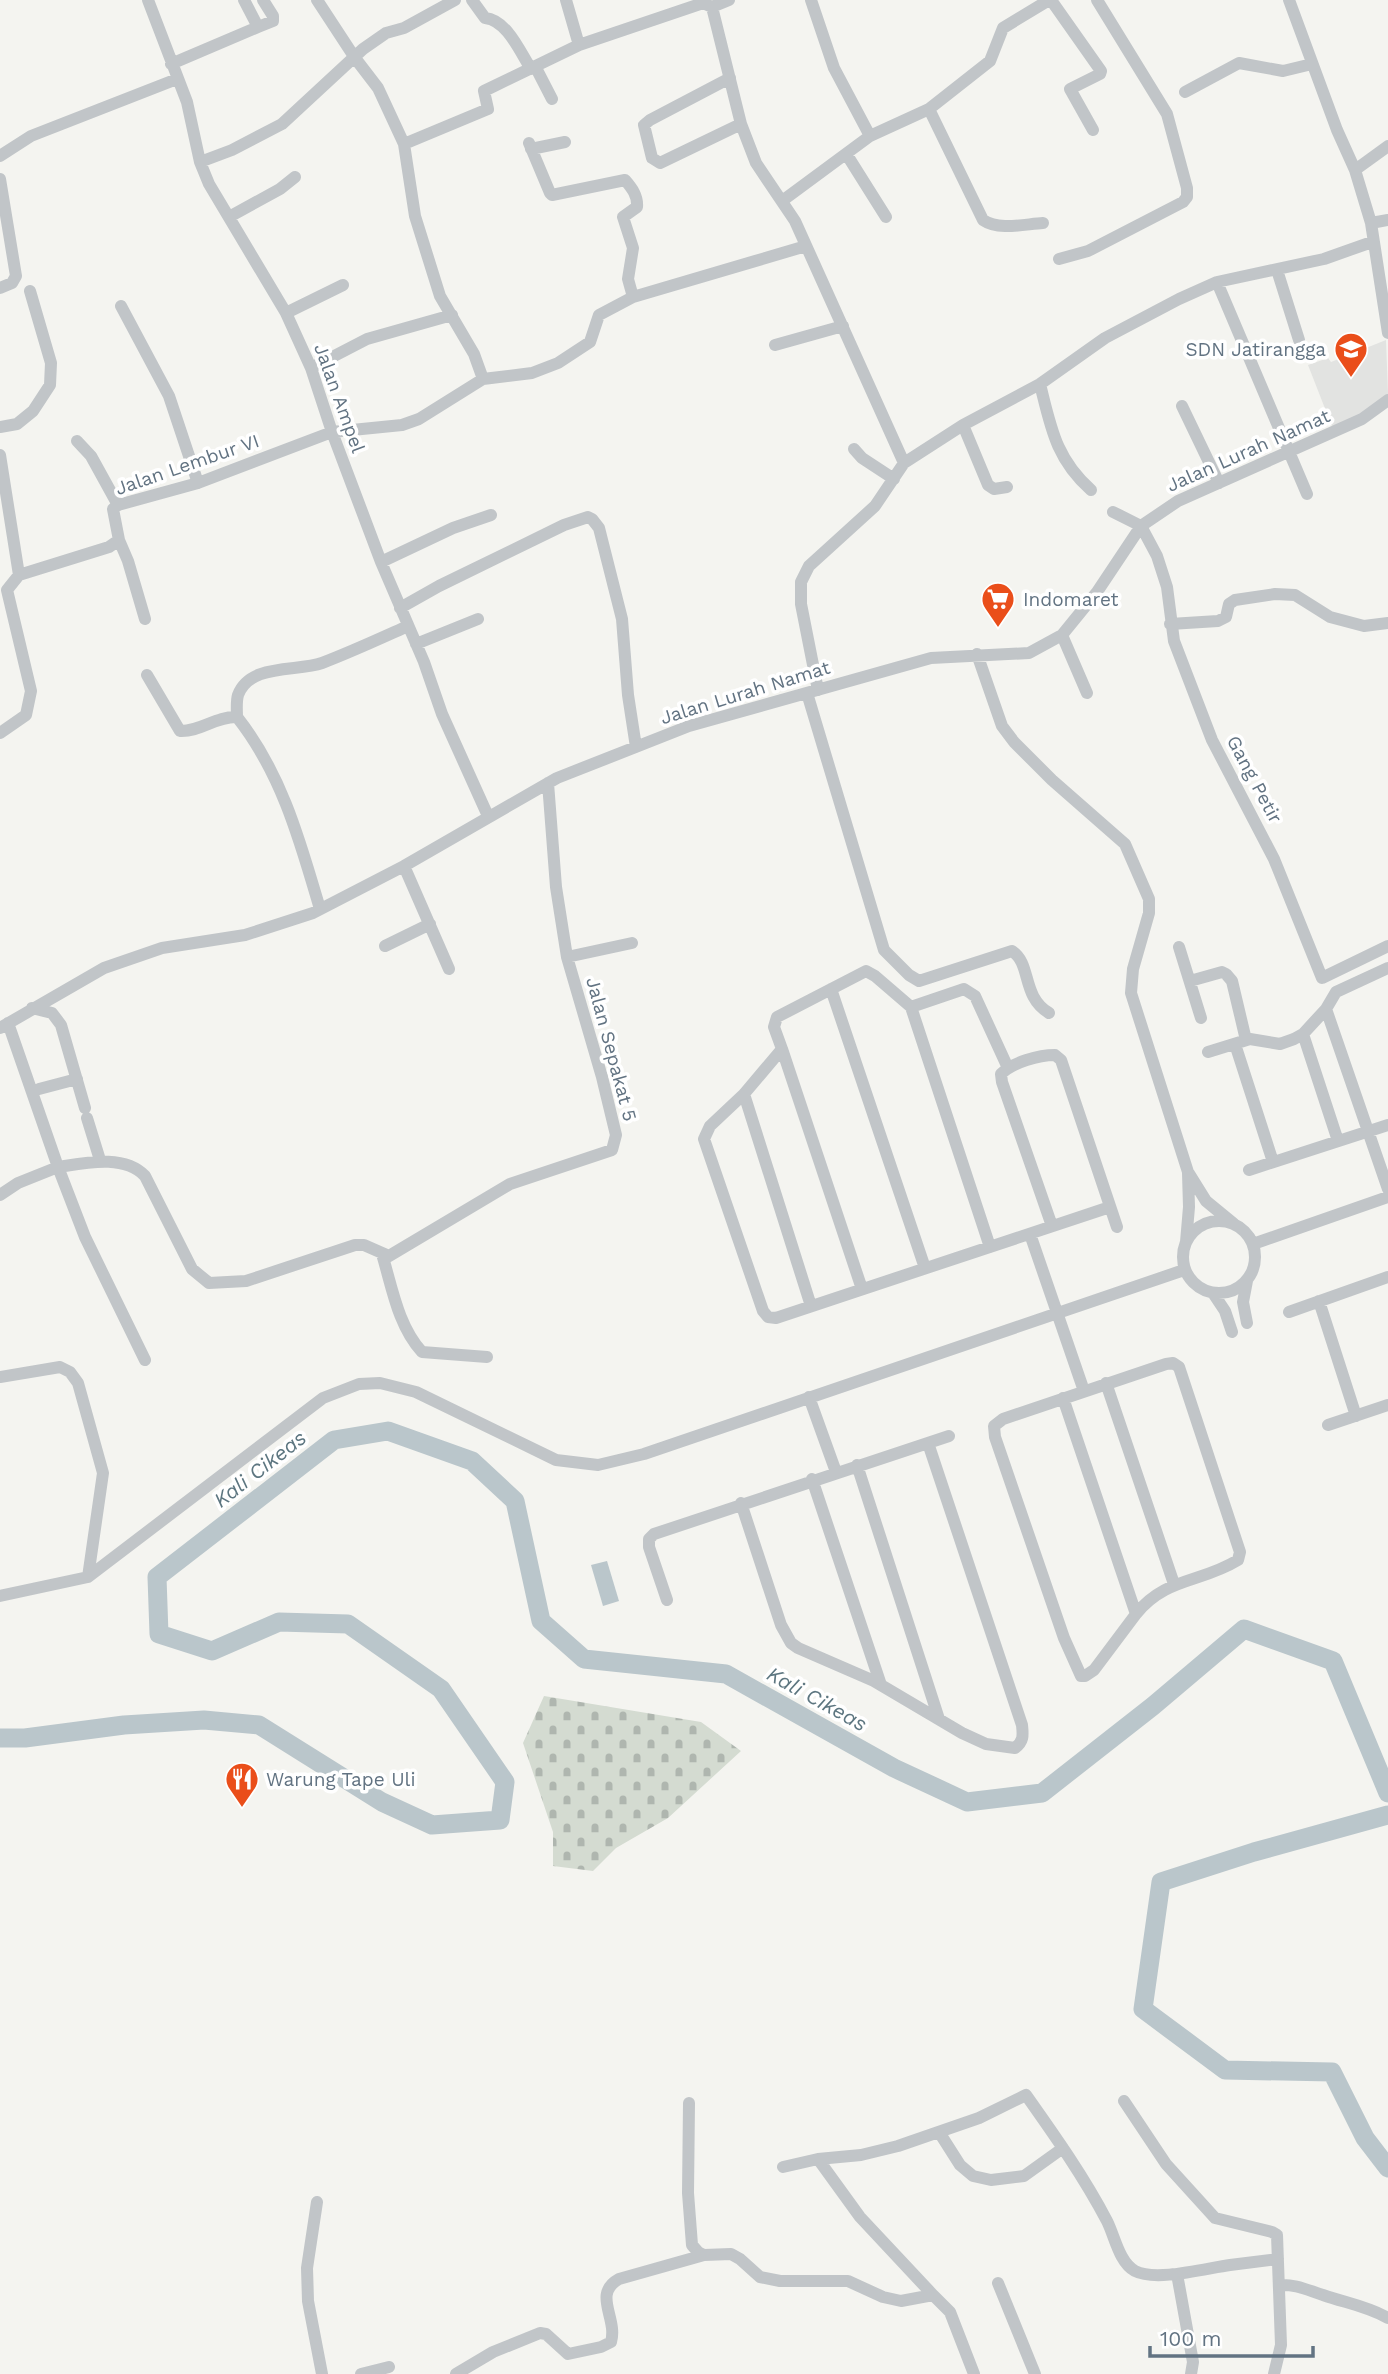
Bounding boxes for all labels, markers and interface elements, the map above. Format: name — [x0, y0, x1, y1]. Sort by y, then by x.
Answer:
school or university icon: SDN Jatirangga — [1332, 330, 1370, 379]
place label: SDN Jatirangga — [1185, 338, 1326, 361]
street label: Jalan Ampel — [309, 340, 370, 456]
street label: Jalan Lurah Namat — [1163, 404, 1333, 497]
street label: Jalan Lembur VI — [112, 429, 262, 500]
supermarket icon: Indomaret — [979, 580, 1017, 629]
place label: Indomaret — [1023, 588, 1119, 611]
street label: Jalan Lurah Namat — [657, 656, 833, 729]
street label: Gang Petir — [1222, 732, 1287, 827]
street label: Jalan Sepakat 5 — [581, 975, 642, 1124]
water label: Kali Cikeas — [208, 1425, 311, 1512]
water label: Kali Cikeas — [763, 1661, 872, 1736]
restaurant icon: Warung Tape Uli — [223, 1760, 261, 1809]
place label: Warung Tape Uli — [266, 1768, 415, 1791]
scale bar — [1150, 2314, 1313, 2358]
text: 100 m — [1160, 2326, 1222, 2351]

